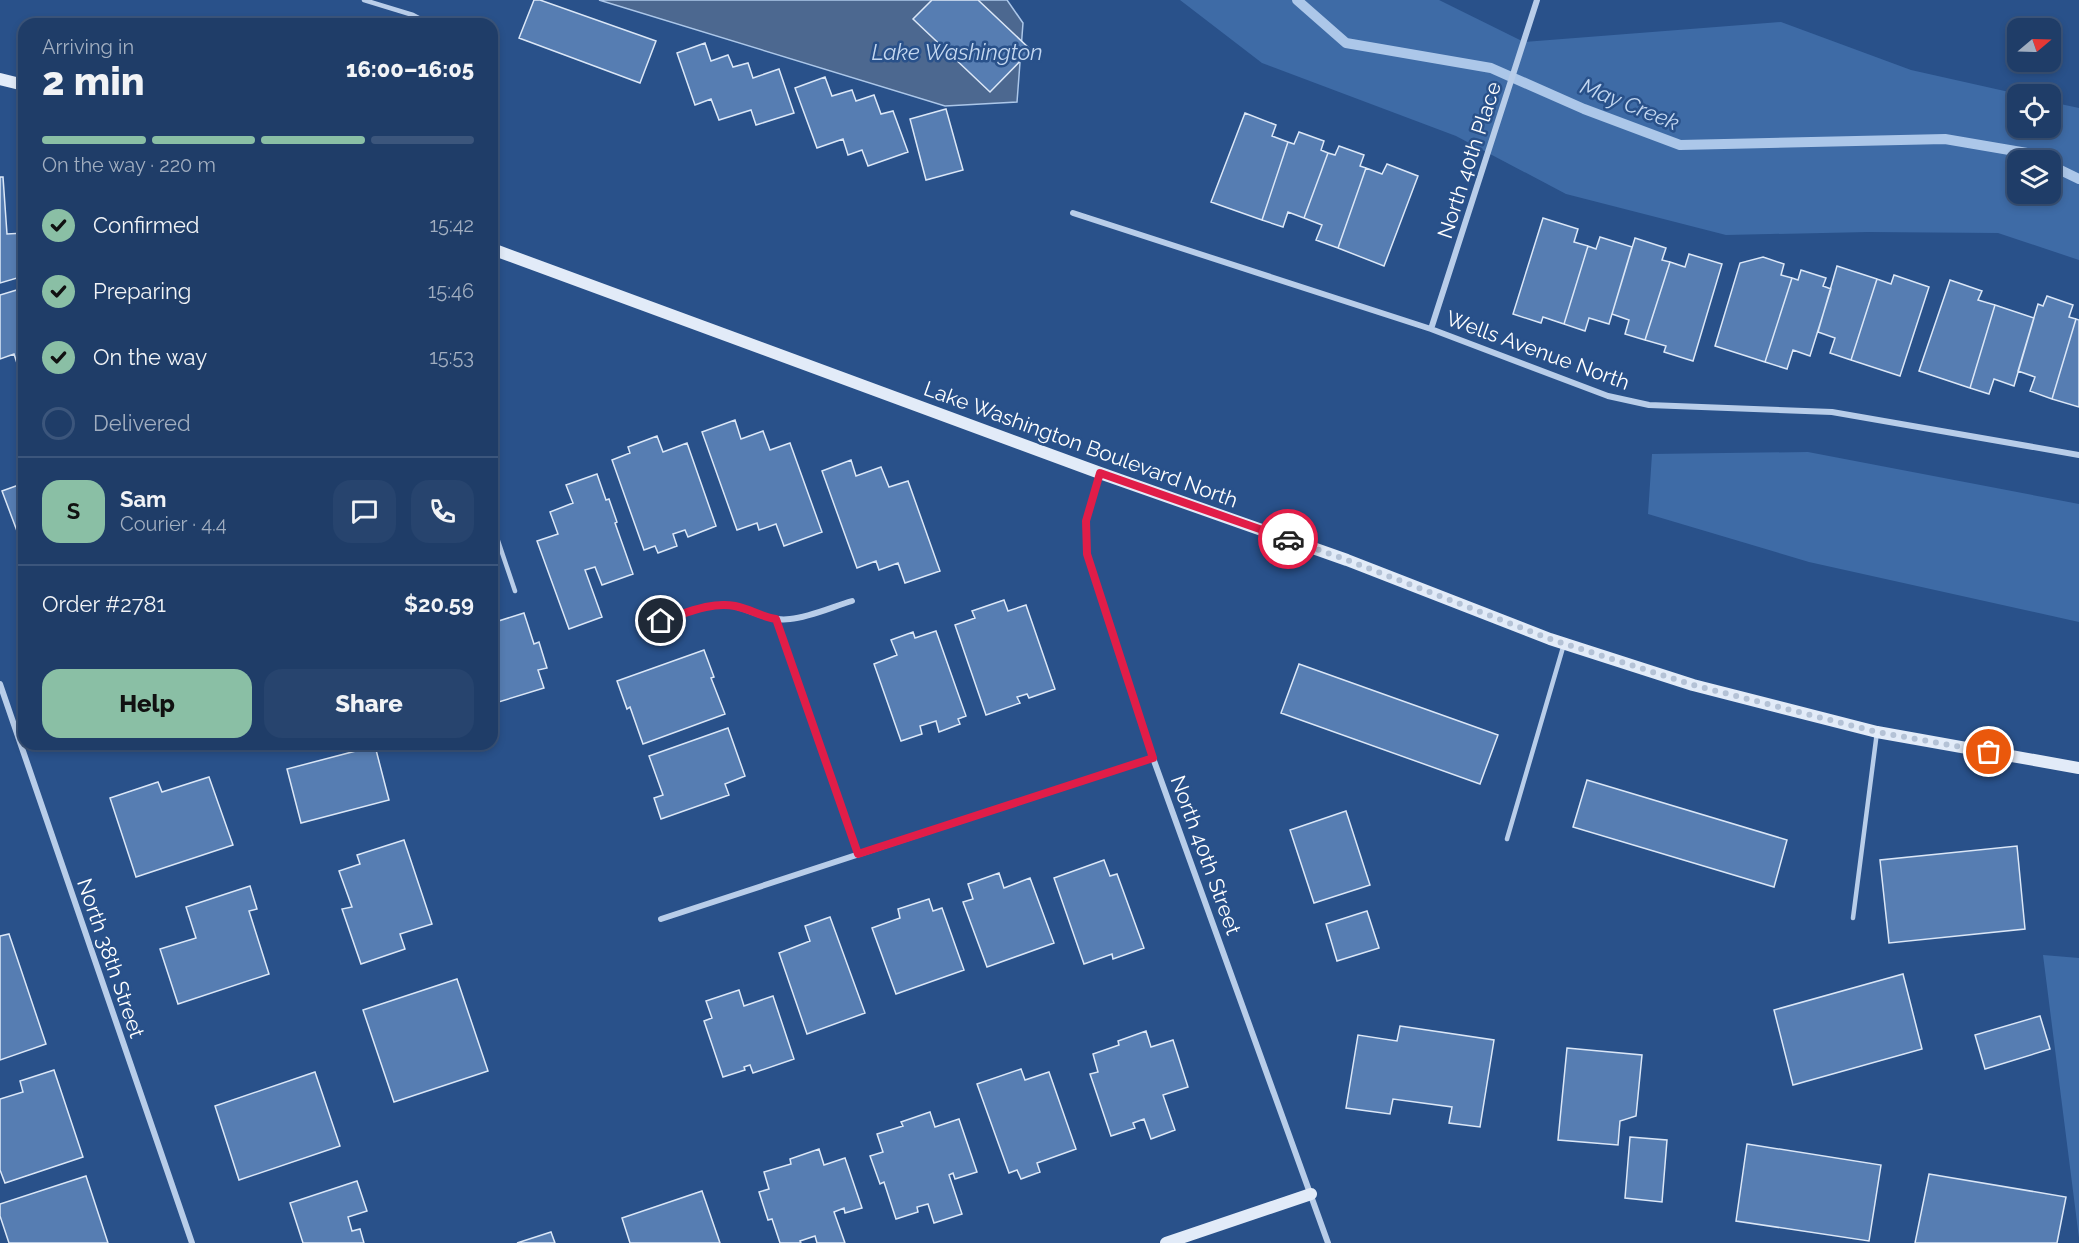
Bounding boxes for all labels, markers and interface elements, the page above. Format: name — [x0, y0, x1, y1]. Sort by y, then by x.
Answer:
north arrow — [2007, 18, 2061, 72]
map controls — [2007, 18, 2061, 204]
text: Arriving in — [42, 35, 134, 59]
water label: Lake Washington — [871, 39, 1043, 65]
text: 16:00–16:05 — [346, 56, 474, 82]
text: 2 min — [42, 58, 145, 104]
water label: May Creek — [1577, 72, 1683, 136]
street label: North 40th Place — [1432, 78, 1506, 242]
button: locate — [2007, 84, 2061, 138]
button: layers — [2007, 150, 2061, 204]
text: On the way · 220 m — [42, 153, 216, 177]
icon: check — [42, 209, 75, 242]
text: Confirmed — [93, 212, 200, 238]
text: 15:42 — [429, 213, 474, 237]
icon: check — [42, 275, 75, 308]
text: Preparing — [93, 278, 191, 304]
text: 15:46 — [428, 279, 474, 303]
street label: Wells Avenue North — [1443, 305, 1633, 395]
icon: check — [42, 341, 75, 374]
text: On the way — [93, 344, 207, 370]
text: 15:53 — [429, 345, 474, 369]
street label: Lake Washington Boulevard North — [921, 375, 1241, 513]
text: Delivered — [93, 410, 191, 436]
button: chat — [333, 480, 396, 543]
button: phone — [411, 480, 474, 543]
text: Sam — [120, 486, 167, 512]
text: S — [67, 498, 80, 524]
courier — [1258, 509, 1318, 569]
text: Courier · 4.4 — [120, 512, 227, 536]
icon: car — [1272, 523, 1305, 556]
text: Order #2781 — [42, 591, 166, 617]
text: $20.59 — [404, 591, 474, 617]
pin — [635, 595, 686, 646]
icon: home — [644, 604, 677, 637]
button: Help — [42, 669, 252, 738]
button: Share — [264, 669, 474, 738]
pin — [1963, 726, 2014, 777]
icon: bag — [1972, 735, 2005, 768]
street label: North 40th Street — [1166, 772, 1246, 938]
street label: North 38th Street — [72, 875, 150, 1041]

